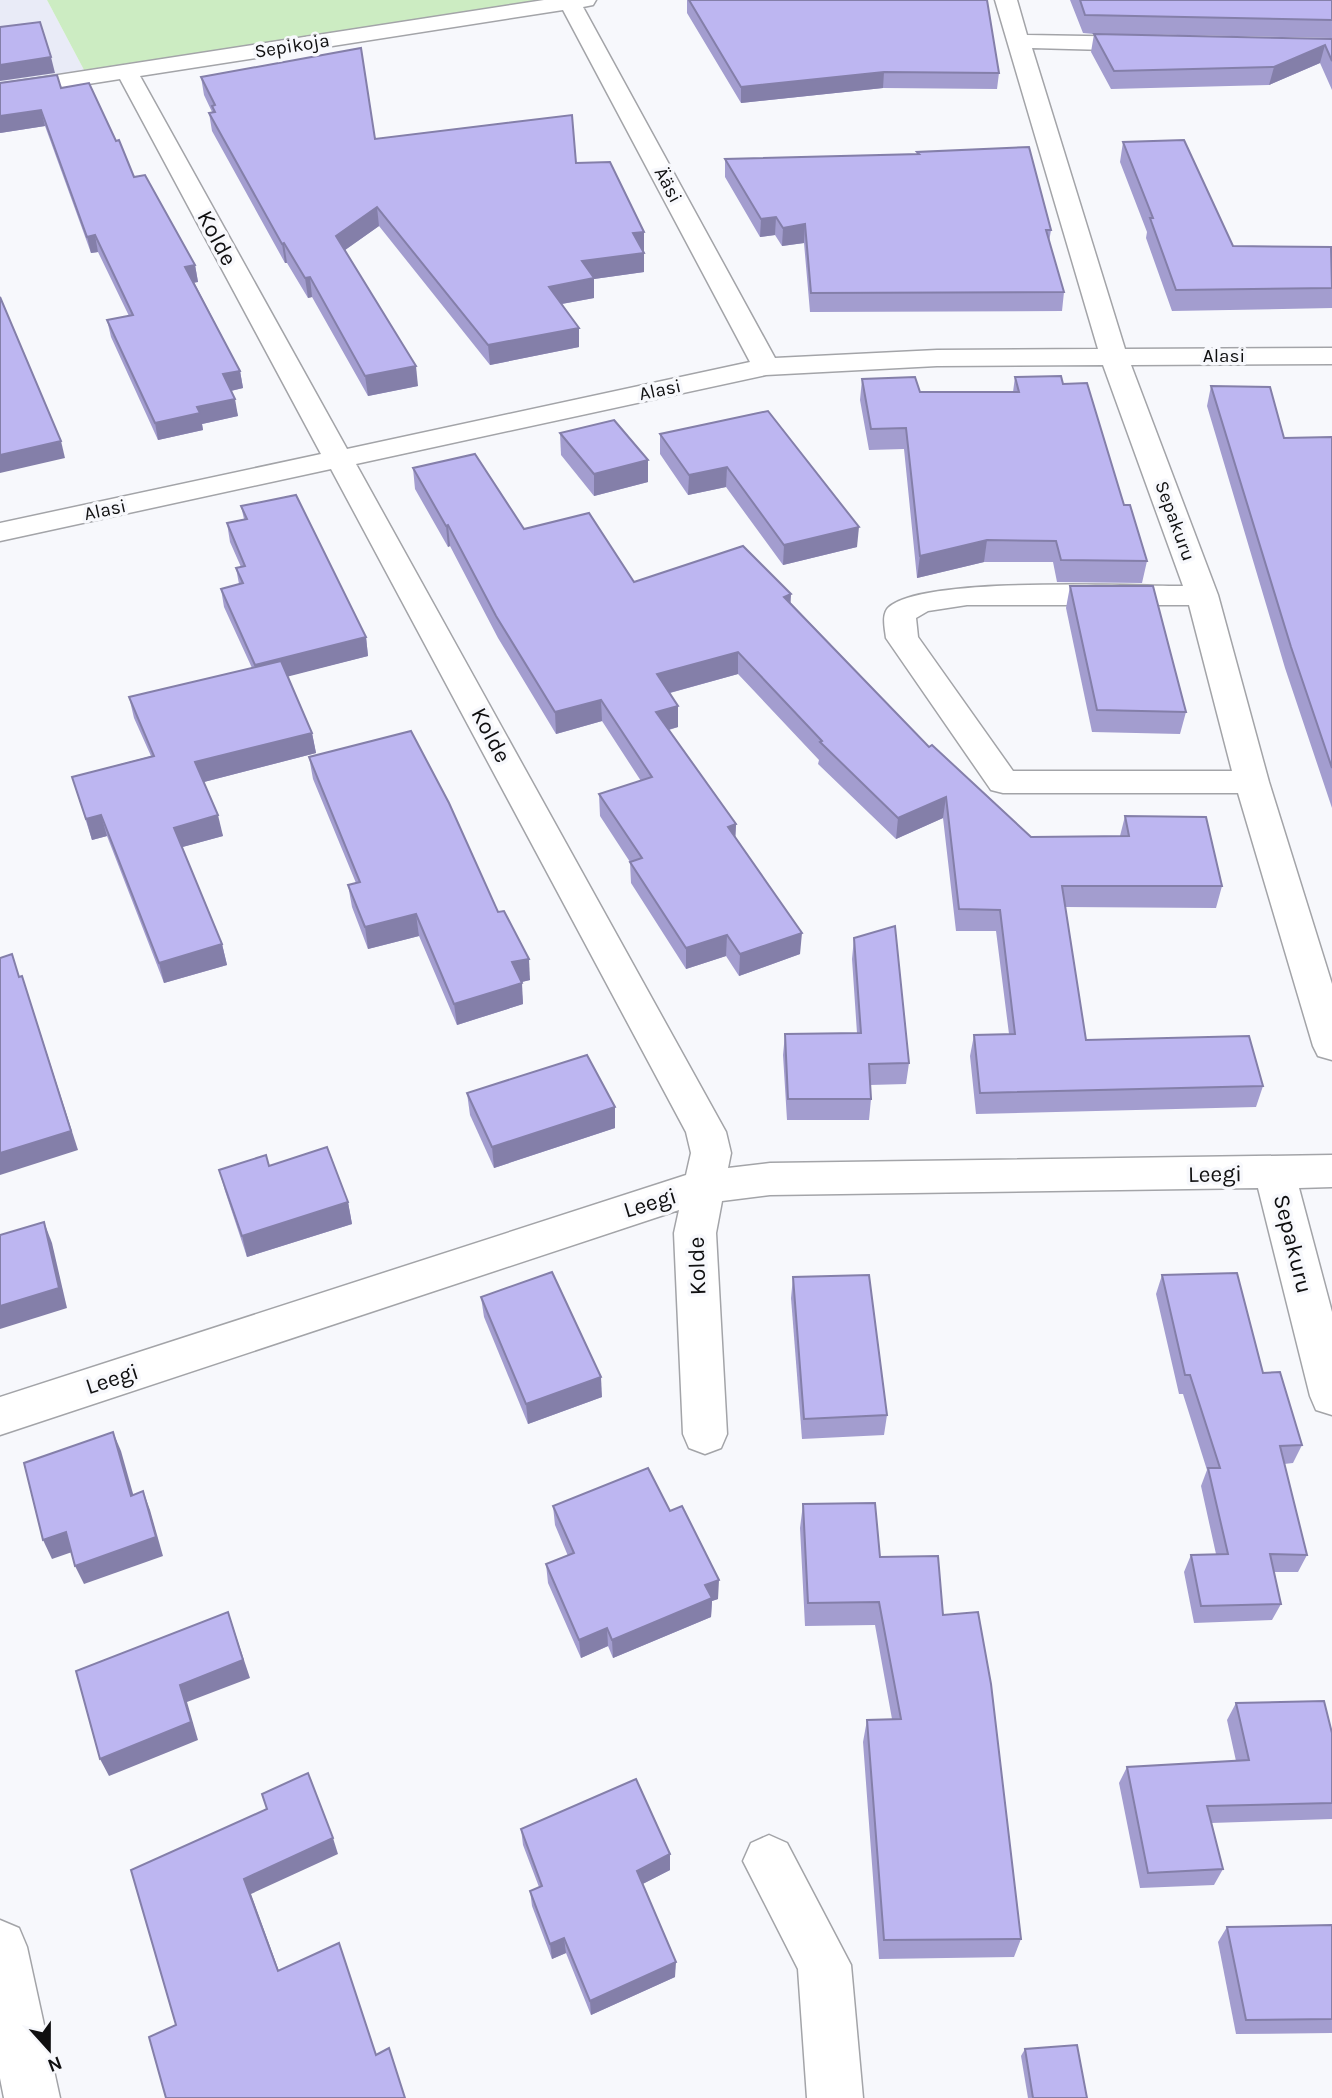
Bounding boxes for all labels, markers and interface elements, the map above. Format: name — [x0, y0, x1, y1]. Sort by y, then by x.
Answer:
street label: Sepikoja — [253, 29, 331, 63]
street label: Ääsi — [650, 163, 686, 207]
street label: Kolde — [191, 206, 243, 270]
street label: Alasi — [1203, 345, 1245, 367]
street label: Alasi — [637, 375, 683, 405]
street label: Sepakuru — [1150, 478, 1200, 564]
street label: Alasi — [82, 495, 128, 525]
street label: Kolde — [465, 703, 517, 767]
street label: Leegi — [1188, 1160, 1242, 1188]
street label: Leegi — [620, 1182, 680, 1224]
street label: Sepakuru — [1268, 1192, 1318, 1296]
street label: Kolde — [682, 1236, 712, 1296]
street label: Leegi — [82, 1358, 142, 1400]
north arrow — [14, 2014, 84, 2084]
text: N — [44, 2051, 65, 2077]

